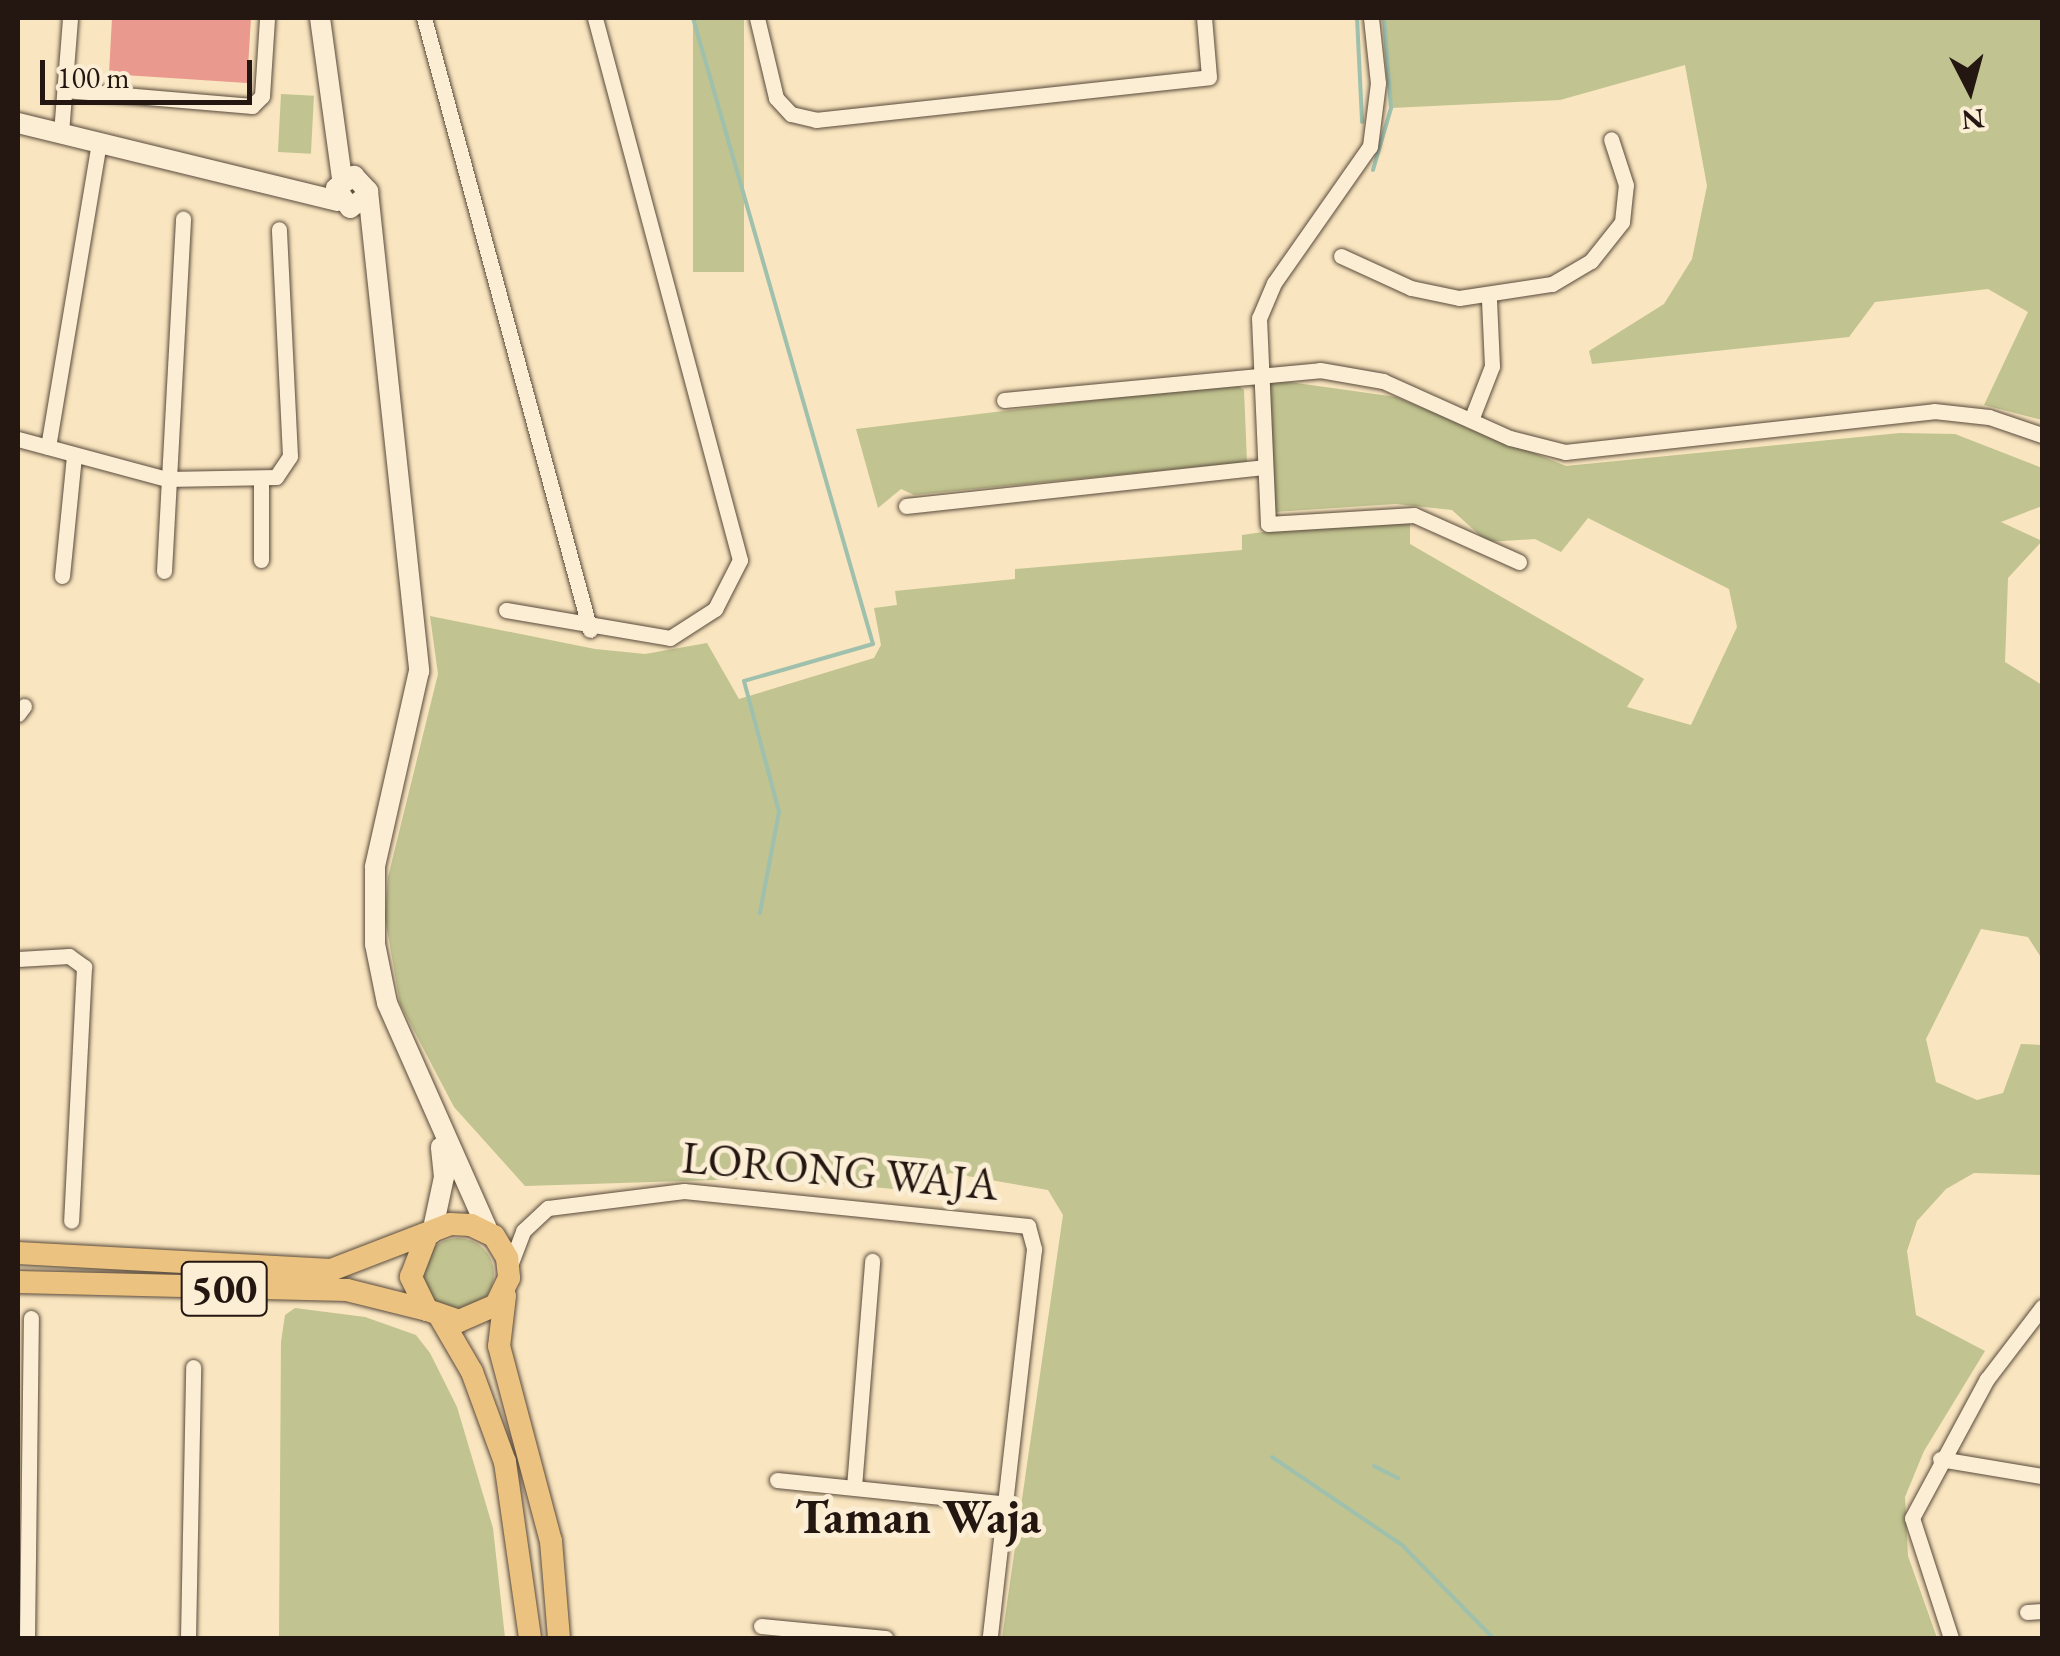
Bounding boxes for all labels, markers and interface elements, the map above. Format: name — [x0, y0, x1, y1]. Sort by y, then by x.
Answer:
scale bar — [45, 40, 258, 102]
north arrow — [1920, 40, 2020, 140]
text: 100 m — [57, 58, 130, 97]
text: N — [1960, 101, 1986, 139]
street label: LORONG WAJA — [680, 1130, 1000, 1212]
road number: 500 — [179, 1252, 269, 1326]
district label: Taman Waja — [795, 1488, 1041, 1546]

